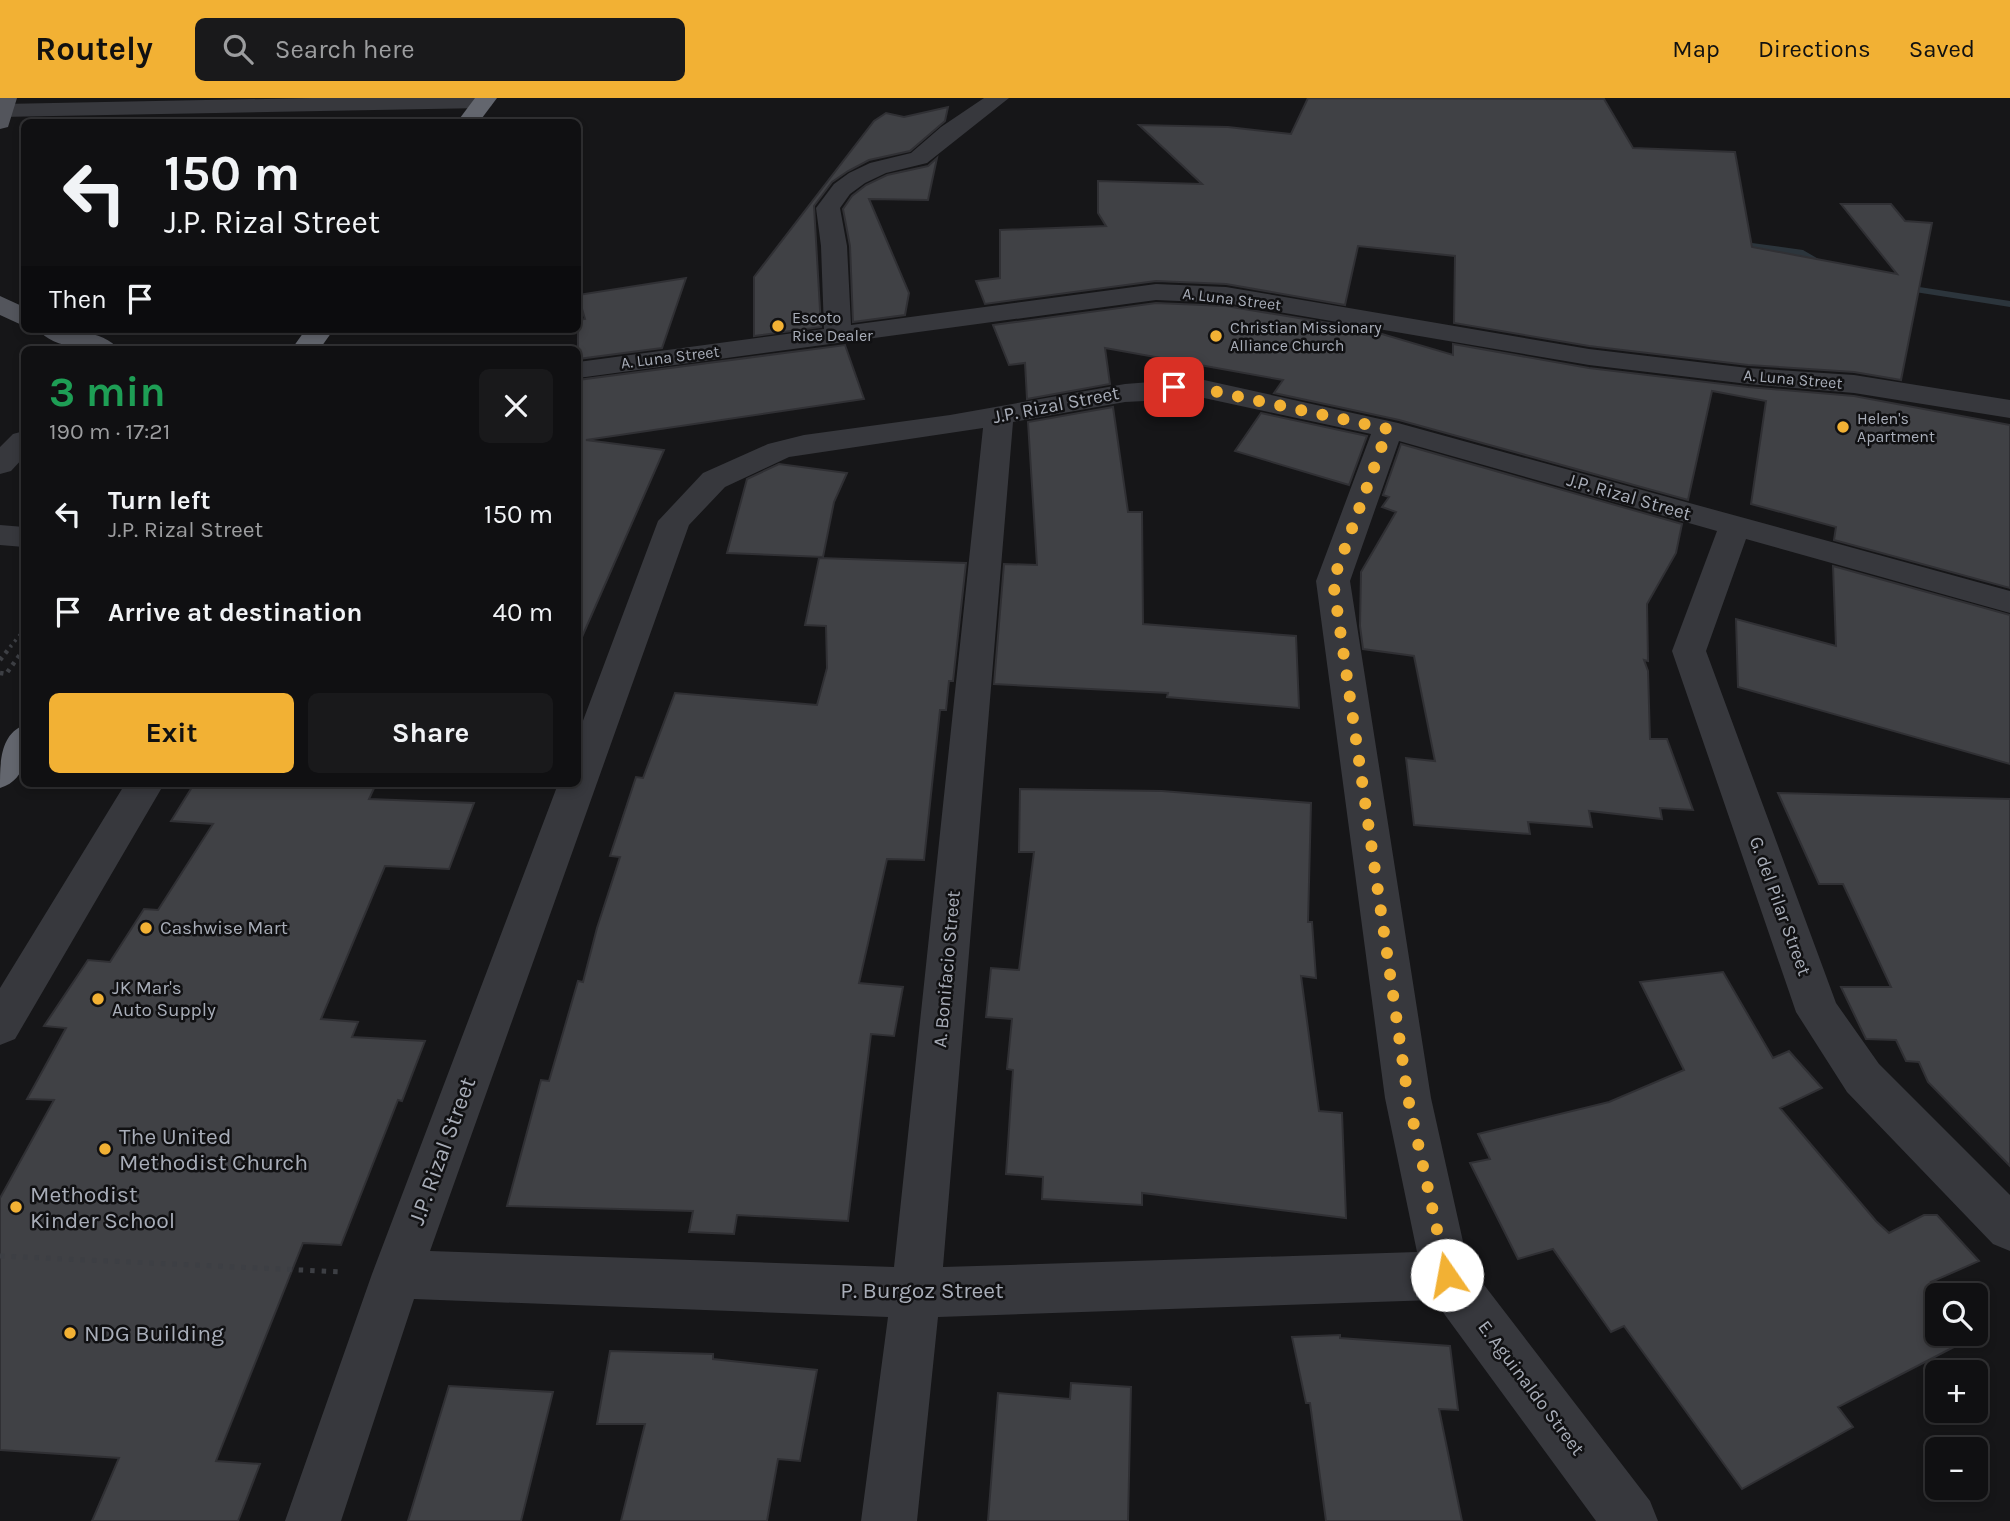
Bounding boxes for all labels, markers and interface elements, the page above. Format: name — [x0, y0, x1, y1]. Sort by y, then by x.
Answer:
search box — [195, 18, 685, 81]
text: Routely — [35, 30, 153, 68]
icon: search — [219, 30, 257, 68]
text: Search here — [275, 34, 415, 65]
text: Map — [1672, 35, 1720, 63]
text: Directions — [1758, 35, 1871, 63]
text: Saved — [1909, 35, 1975, 63]
text: 150 m — [164, 145, 300, 202]
icon: left — [49, 147, 140, 238]
text: J.P. Rizal Street — [164, 204, 380, 241]
icon: arrive — [121, 280, 159, 318]
text: Then — [49, 284, 107, 315]
street label: A. Luna Street — [1182, 284, 1282, 314]
place label: Escoto Rice Dealer — [792, 308, 873, 345]
marker: Escoto Rice Dealer — [770, 318, 786, 334]
place label: Christian Missionary Alliance Church — [1230, 318, 1382, 355]
marker: Christian Missionary Alliance Church — [1208, 328, 1224, 344]
street label: A. Luna Street — [620, 342, 720, 372]
pin — [1144, 357, 1204, 417]
street label: A. Luna Street — [1743, 365, 1843, 393]
text: 3 min — [49, 367, 166, 417]
icon: arrive — [1155, 368, 1193, 406]
button: close — [479, 369, 553, 443]
street label: J.P. Rizal Street — [991, 382, 1121, 428]
place label: Helen's Apartment — [1857, 409, 1935, 446]
text: 190 m · 17:21 — [49, 418, 170, 445]
marker: Helen's Apartment — [1835, 419, 1851, 435]
street label: J.P. Rizal Street — [1564, 469, 1694, 525]
text: Turn left — [108, 485, 210, 516]
icon: left — [49, 495, 87, 533]
text: 150 m — [484, 499, 553, 530]
text: J.P. Rizal Street — [108, 516, 263, 543]
icon: arrive — [49, 593, 87, 631]
text: Arrive at destination — [108, 597, 362, 628]
text: 40 m — [493, 597, 553, 628]
button: Exit — [49, 693, 294, 773]
button: Share — [308, 693, 553, 773]
street label: G. del Pilar Street — [1745, 833, 1815, 979]
street label: A. Bonifacio Street — [929, 890, 965, 1048]
place label: Cashwise Mart — [160, 917, 288, 939]
marker: Cashwise Mart — [138, 920, 154, 936]
place label: JK Mar's Auto Supply — [112, 977, 216, 1021]
marker: JK Mar's Auto Supply — [90, 991, 106, 1007]
street label: J.P. Rizal Street — [403, 1073, 481, 1229]
place label: The United Methodist Church — [119, 1123, 308, 1176]
marker: The United Methodist Church — [97, 1141, 113, 1157]
place label: Methodist Kinder School — [30, 1181, 175, 1234]
marker: Methodist Kinder School — [8, 1199, 24, 1215]
position arrow — [1410, 1238, 1484, 1312]
street label: P. Burgoz Street — [840, 1277, 1004, 1304]
map controls — [1925, 1283, 1988, 1500]
button: search — [1925, 1283, 1988, 1346]
street label: E. Aguinaldo Street — [1473, 1316, 1589, 1460]
place label: NDG Building — [84, 1320, 224, 1347]
marker: NDG Building — [62, 1325, 78, 1341]
button: + — [1925, 1360, 1988, 1423]
button: − — [1925, 1437, 1988, 1500]

